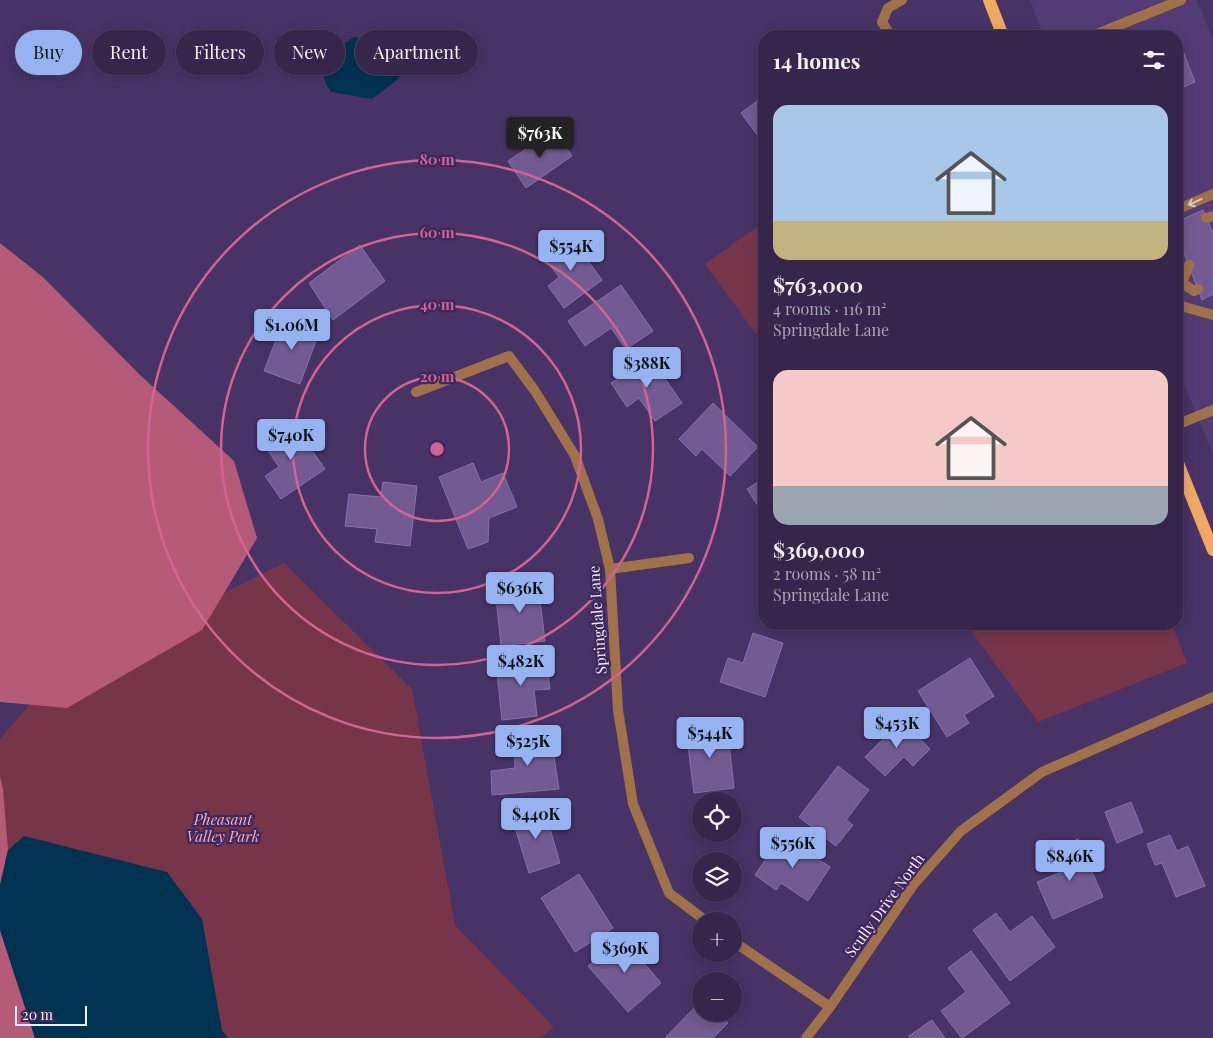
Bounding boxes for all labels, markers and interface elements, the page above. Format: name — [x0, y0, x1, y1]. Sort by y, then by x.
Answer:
chip: Buy — [15, 30, 82, 75]
chip: Rent — [92, 30, 166, 75]
chip: Filters — [176, 30, 264, 75]
chip: New — [274, 30, 345, 75]
chip: Apartment — [355, 30, 478, 75]
text: 14 homes — [773, 46, 860, 74]
icon: filters — [1140, 46, 1168, 74]
pin: $763K — [505, 116, 575, 159]
text: $763K — [518, 122, 562, 143]
icon: home — [926, 138, 1016, 228]
text: 80 m — [419, 149, 455, 169]
one-way arrow — [1188, 198, 1203, 207]
text: 60 m — [419, 222, 455, 242]
pin: $554K — [536, 230, 606, 272]
text: $554K — [549, 235, 593, 256]
text: $763,000 — [773, 270, 863, 298]
text: 40 m — [420, 294, 455, 314]
text: 4 rooms · 116 m² — [773, 298, 887, 319]
pin: $1.06M — [251, 308, 333, 351]
text: $1.06M — [265, 314, 319, 335]
text: Springdale Lane — [773, 319, 889, 340]
pin: $388K — [612, 346, 682, 389]
text: $388K — [624, 352, 670, 373]
text: 20 m — [420, 366, 455, 386]
icon: home — [926, 403, 1016, 493]
pin: $740K — [256, 418, 326, 461]
text: $740K — [268, 424, 314, 445]
centre of rings — [428, 440, 446, 458]
text: $369,000 — [773, 535, 865, 563]
text: 2 rooms · 58 m² — [773, 563, 881, 584]
street label: Springdale Lane — [583, 565, 611, 675]
pin: $636K — [485, 572, 555, 614]
text: $636K — [497, 577, 543, 598]
text: Springdale Lane — [773, 584, 889, 605]
pin: $482K — [486, 644, 556, 687]
text: $482K — [498, 650, 544, 671]
pin: $453K — [862, 706, 932, 749]
text: $453K — [875, 712, 919, 733]
pin: $544K — [675, 716, 745, 759]
text: $544K — [688, 722, 732, 743]
pin: $525K — [493, 724, 563, 767]
text: $525K — [506, 730, 550, 751]
map controls — [692, 792, 742, 1022]
button: locate — [692, 792, 742, 842]
pin: $440K — [501, 798, 571, 840]
text: $440K — [512, 803, 560, 824]
park label: Pheasant Valley Park — [187, 809, 260, 846]
pin: $556K — [758, 826, 828, 869]
text: $556K — [771, 832, 815, 853]
pin: $846K — [1035, 840, 1105, 882]
text: $846K — [1046, 845, 1094, 866]
street label: Scully Drive North — [840, 849, 928, 961]
button: layers — [692, 852, 742, 902]
button: + — [692, 912, 742, 962]
pin: $369K — [590, 932, 660, 974]
text: $369K — [602, 937, 648, 958]
button: − — [692, 972, 742, 1022]
scale bar — [15, 1003, 88, 1026]
text: 20 m — [22, 1005, 53, 1024]

